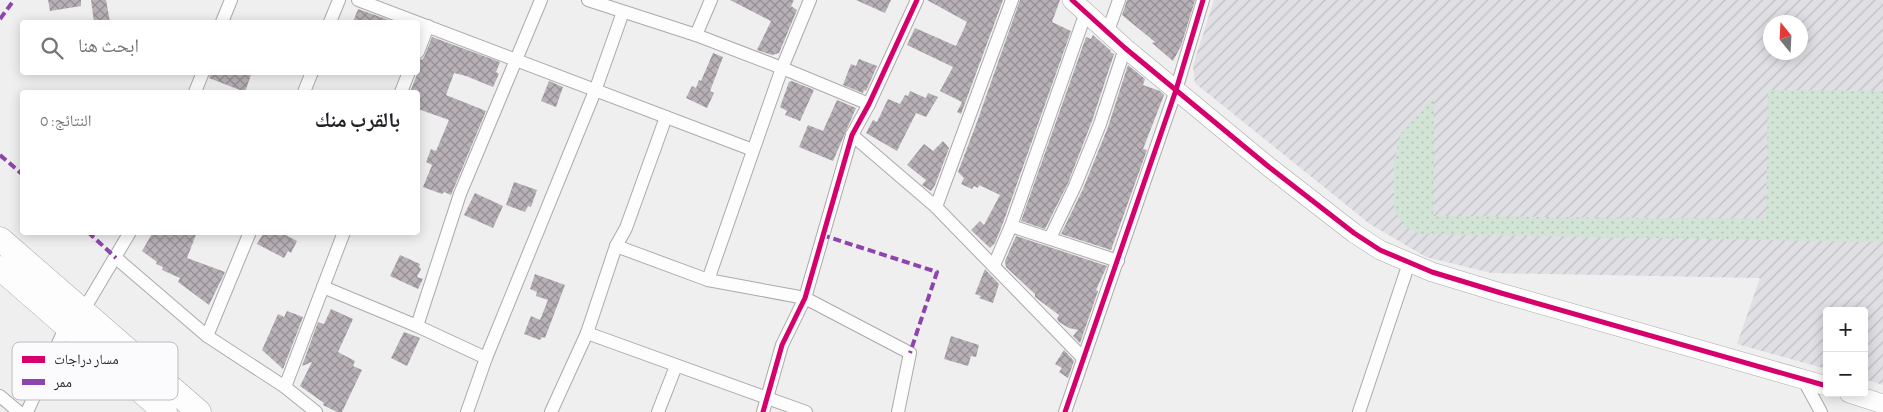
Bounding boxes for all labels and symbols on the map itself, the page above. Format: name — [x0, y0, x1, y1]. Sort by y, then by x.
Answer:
north arrow — [1763, 15, 1808, 60]
legend — [12, 342, 178, 400]
text: مسار دراجات — [54, 353, 119, 368]
text: ممر — [53, 376, 72, 391]

